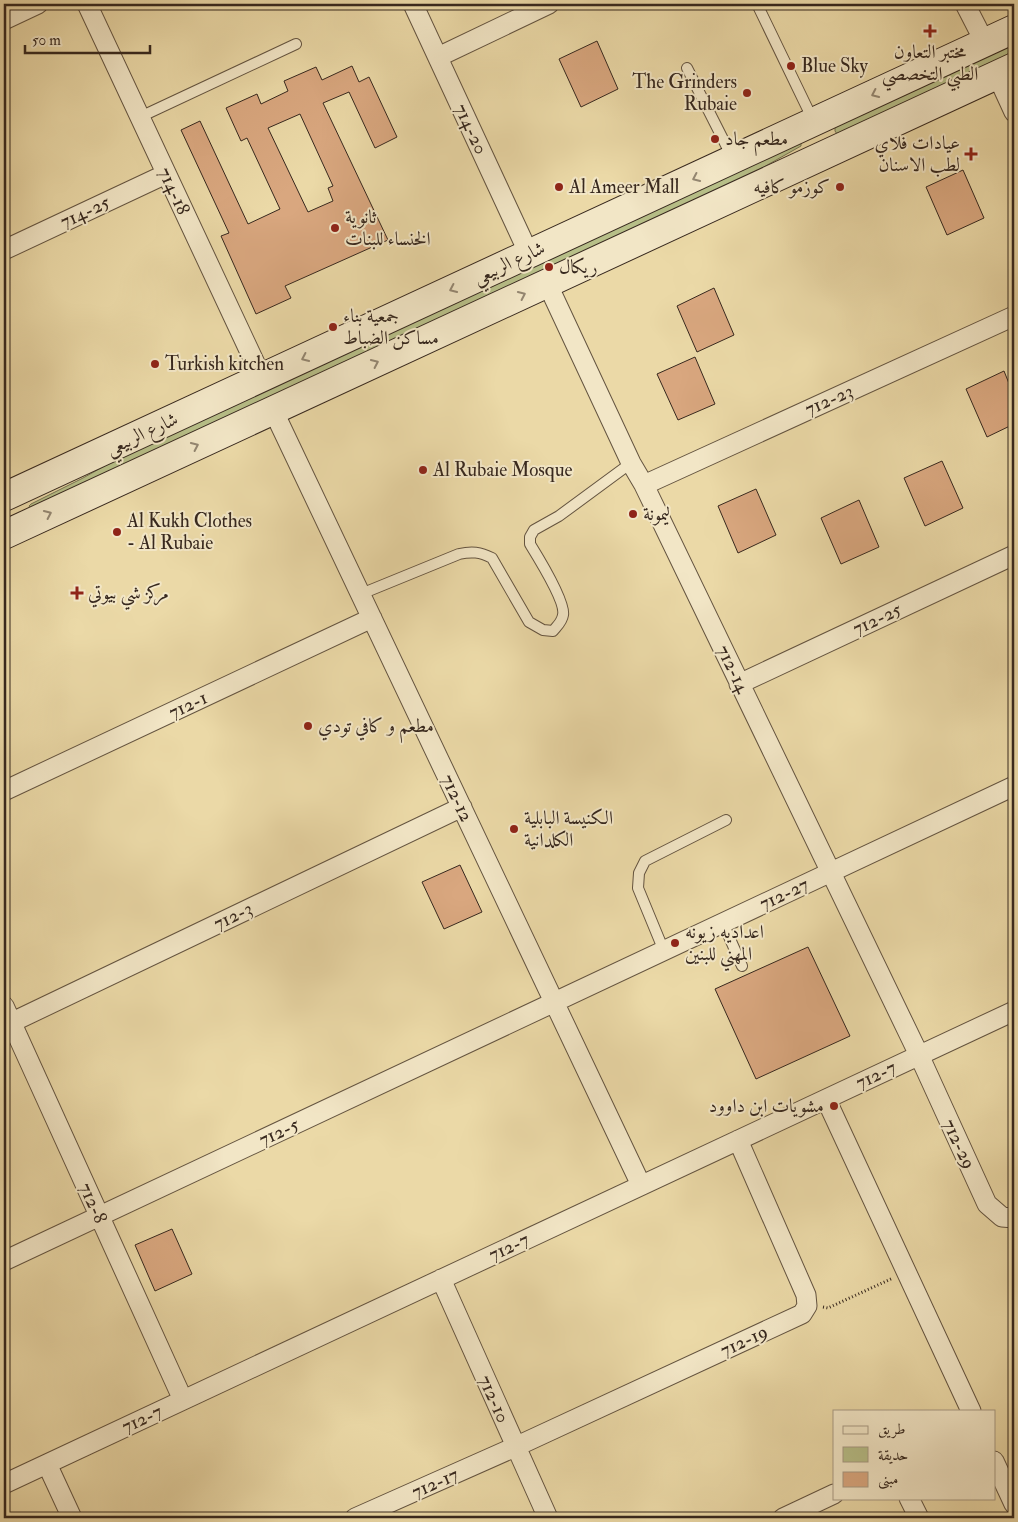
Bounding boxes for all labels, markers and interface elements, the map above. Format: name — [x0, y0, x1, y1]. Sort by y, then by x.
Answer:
scale bar — [25, 22, 150, 54]
marker: مختبر التعاون الطبي التخصصي — [923, 24, 937, 38]
text: 50 m — [32, 31, 61, 50]
place label: مختبر التعاون الطبي التخصصي — [882, 40, 978, 92]
place label: Blue Sky — [801, 54, 869, 78]
marker: Blue Sky — [785, 60, 797, 72]
place label: The Grinders Rubaie — [632, 70, 737, 116]
marker: The Grinders Rubaie — [741, 87, 753, 99]
one-way arrow — [871, 88, 880, 98]
street label: 714-20 — [449, 100, 493, 158]
place label: مطعم جاد — [725, 127, 788, 157]
place label: عيادات فلاي لطب الاسنان — [874, 131, 960, 177]
marker: مطعم جاد — [709, 133, 721, 145]
marker: عيادات فلاي لطب الاسنان — [964, 147, 978, 161]
street label: 714-18 — [153, 164, 195, 219]
one-way arrow — [692, 171, 701, 182]
place label: Al Ameer Mall — [568, 175, 680, 199]
place label: كوزمو كافيه — [753, 175, 830, 199]
marker: Al Ameer Mall — [553, 181, 565, 193]
marker: كوزمو كافيه — [834, 181, 846, 193]
street label: 714-25 — [56, 190, 114, 234]
place label: ثانوية الخنساء للبنات — [345, 205, 431, 251]
marker: ثانوية الخنساء للبنات — [329, 222, 341, 234]
street label: شارع الربيعي — [469, 236, 551, 295]
place label: ريكال — [559, 255, 598, 279]
marker: ريكال — [543, 261, 555, 273]
one-way arrow — [449, 283, 458, 294]
one-way arrow — [517, 290, 526, 301]
place label: جمعية بناء مساكن الضباط — [343, 304, 439, 351]
marker: جمعية بناء مساكن الضباط — [327, 321, 339, 333]
one-way arrow — [301, 351, 310, 362]
place label: Turkish kitchen — [165, 352, 284, 376]
marker: Turkish kitchen — [149, 358, 161, 370]
one-way arrow — [370, 358, 379, 369]
street label: 712-23 — [801, 379, 857, 421]
street label: شارع الربيعي — [102, 407, 184, 466]
one-way arrow — [190, 441, 199, 452]
place label: Al Rubaie Mosque — [432, 458, 573, 482]
marker: Al Rubaie Mosque — [417, 464, 429, 476]
place label: ليمونة — [643, 502, 670, 526]
marker: ليمونة — [627, 508, 639, 520]
place label: Al Kukh Clothes - Al Rubaie — [126, 509, 252, 555]
one-way arrow — [43, 510, 52, 520]
marker: Al Kukh Clothes - Al Rubaie — [111, 526, 123, 538]
place label: مركز شي بيوتي — [88, 581, 169, 610]
marker: مركز شي بيوتي — [70, 586, 84, 600]
street label: 712-25 — [849, 597, 906, 641]
street label: 712-14 — [711, 641, 755, 697]
street label: 712-1 — [165, 686, 211, 724]
place label: مطعم و كافي تودي — [318, 714, 434, 744]
marker: مطعم و كافي تودي — [302, 720, 314, 732]
street label: 712-12 — [436, 770, 478, 826]
place label: الكنيسة البابلية الكلدانية — [524, 806, 613, 852]
marker: الكنيسة البابلية الكلدانية — [508, 823, 520, 835]
street label: 712-27 — [756, 872, 813, 916]
street label: 712-3 — [210, 896, 256, 936]
place label: اعداديه زيونه المهني للبنين — [685, 920, 764, 972]
marker: اعداديه زيونه المهني للبنين — [669, 937, 681, 949]
street label: 712-7 — [852, 1055, 900, 1095]
place label: مشويات ابن داوود — [709, 1094, 824, 1118]
marker: مشويات ابن داوود — [828, 1100, 840, 1112]
street label: 712-5 — [255, 1112, 303, 1152]
street label: 712-29 — [937, 1115, 981, 1173]
street label: 712-8 — [73, 1179, 113, 1227]
street label: 712-7 — [485, 1227, 533, 1267]
street label: 712-19 — [716, 1320, 772, 1362]
street label: 712-10 — [473, 1371, 515, 1427]
street label: 712-7 — [118, 1399, 166, 1439]
legend — [833, 1410, 996, 1500]
text: طريق — [878, 1420, 905, 1439]
text: حديقة — [878, 1446, 908, 1465]
street label: 712-17 — [408, 1462, 462, 1504]
text: مبنى — [878, 1470, 898, 1490]

